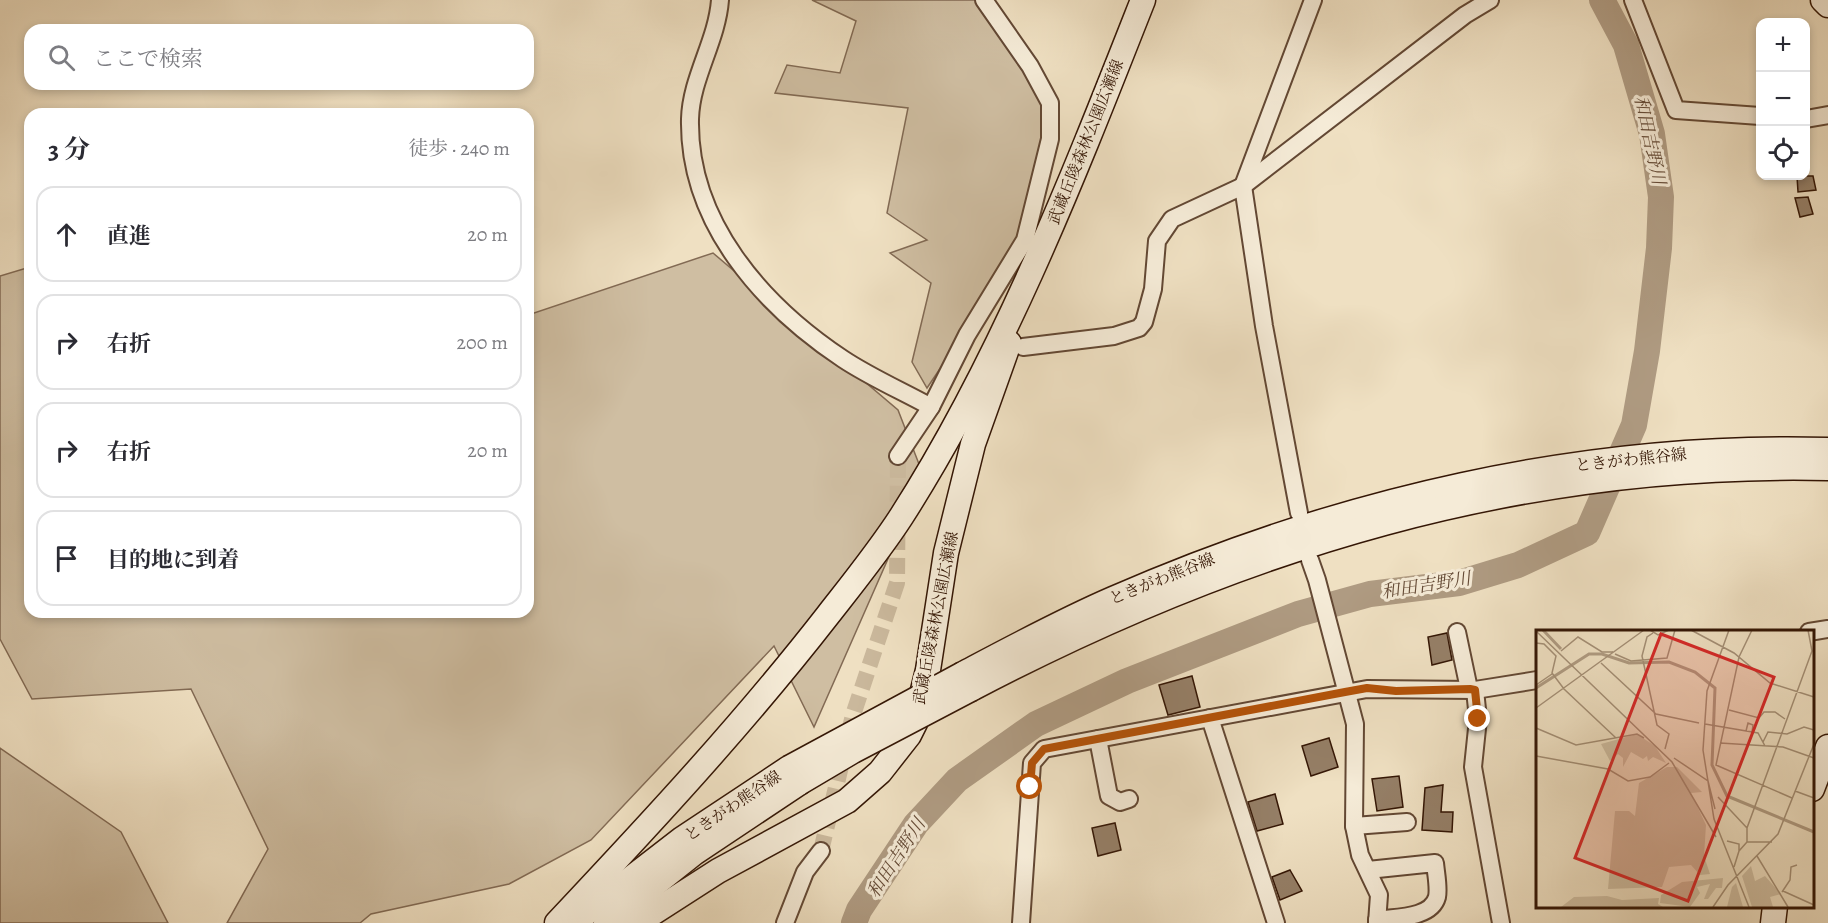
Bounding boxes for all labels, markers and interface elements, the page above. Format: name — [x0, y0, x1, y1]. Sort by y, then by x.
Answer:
map controls — [1756, 18, 1810, 180]
button: + — [1756, 18, 1810, 72]
search box — [24, 24, 534, 90]
icon: search — [45, 41, 78, 74]
text: ここで検索 — [93, 44, 203, 74]
street label: 武蔵丘陵森林公園広瀬線 — [1043, 56, 1129, 228]
button: − — [1756, 72, 1810, 126]
water label: 和田吉野川 — [1629, 93, 1672, 188]
button: locate — [1756, 126, 1810, 180]
text: 3 分 — [48, 132, 90, 167]
text: 徒歩 · 240 m — [408, 135, 510, 162]
icon: ahead — [50, 218, 83, 251]
text: 直進 — [107, 221, 151, 251]
text: 20 m — [467, 221, 508, 248]
icon: right — [50, 326, 83, 359]
text: 右折 — [107, 329, 151, 359]
text: 200 m — [457, 329, 508, 356]
icon: right — [50, 434, 83, 467]
text: 右折 — [107, 437, 151, 467]
text: 20 m — [467, 437, 508, 464]
street label: ときがわ熊谷線 — [1574, 443, 1688, 477]
street label: 武蔵丘陵森林公園広瀬線 — [908, 530, 964, 706]
icon: arrive — [50, 542, 83, 575]
text: 目的地に到着 — [107, 545, 239, 575]
street label: ときがわ熊谷線 — [1106, 548, 1218, 610]
water label: 和田吉野川 — [1380, 566, 1474, 604]
inset map — [1536, 630, 1813, 908]
route end — [1464, 705, 1490, 731]
street label: ときがわ熊谷線 — [680, 766, 786, 846]
route start — [1016, 773, 1042, 799]
water label: 和田吉野川 — [861, 812, 932, 902]

